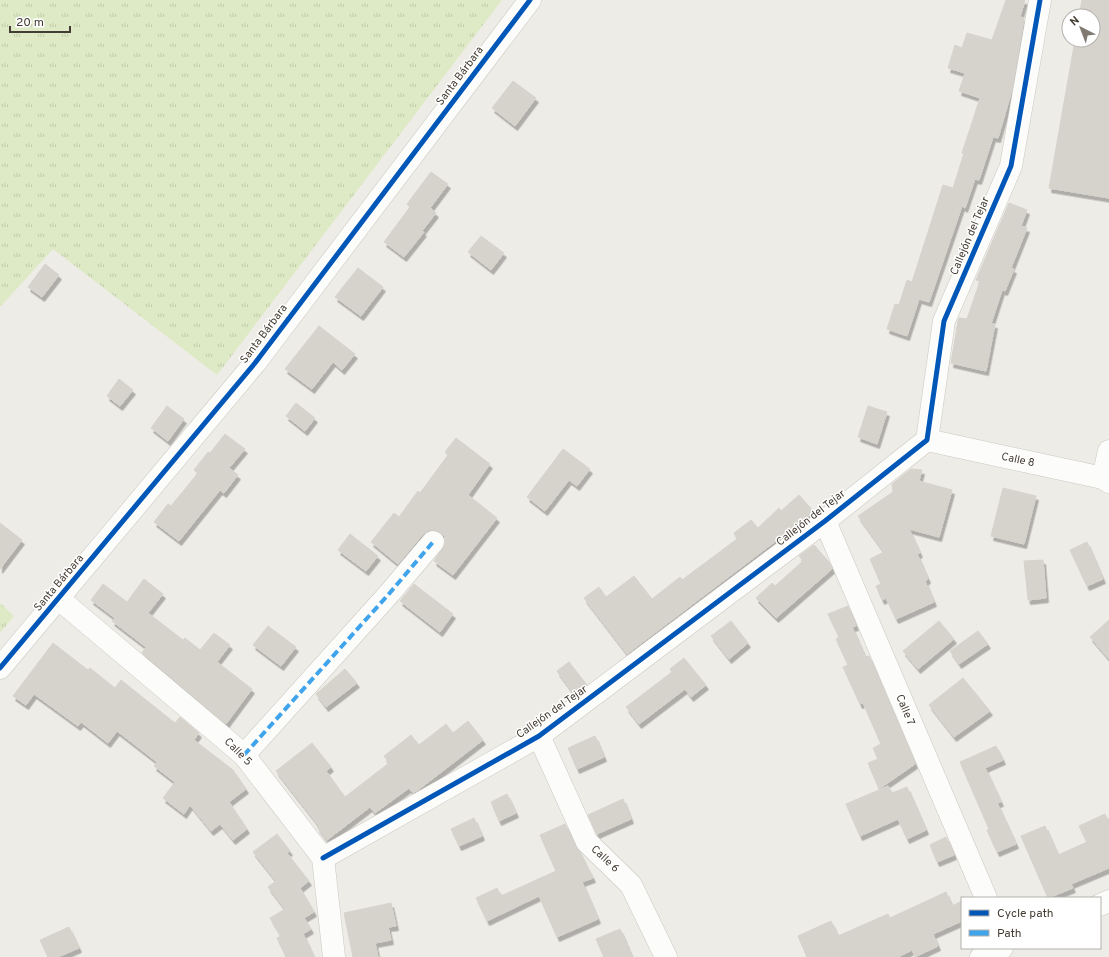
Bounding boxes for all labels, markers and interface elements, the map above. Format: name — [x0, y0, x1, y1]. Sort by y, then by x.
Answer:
scale bar — [10, 8, 70, 34]
north arrow — [1061, 8, 1101, 48]
text: N — [1067, 13, 1083, 29]
text: 20 m — [16, 15, 44, 31]
street label: Santa Bárbara — [433, 44, 487, 108]
street label: Callejón del Tejar — [947, 194, 993, 277]
street label: Santa Bárbara — [237, 302, 291, 366]
street label: Calle 8 — [1000, 450, 1036, 470]
street label: Callejón del Tejar — [774, 486, 849, 549]
street label: Santa Bárbara — [31, 551, 87, 614]
street label: Callejón del Tejar — [514, 682, 591, 742]
street label: Calle 7 — [892, 692, 918, 728]
street label: Calle 5 — [221, 735, 255, 769]
street label: Calle 6 — [588, 842, 622, 876]
legend — [961, 897, 1101, 949]
text: Cycle path — [997, 906, 1054, 922]
text: Path — [997, 926, 1022, 942]

